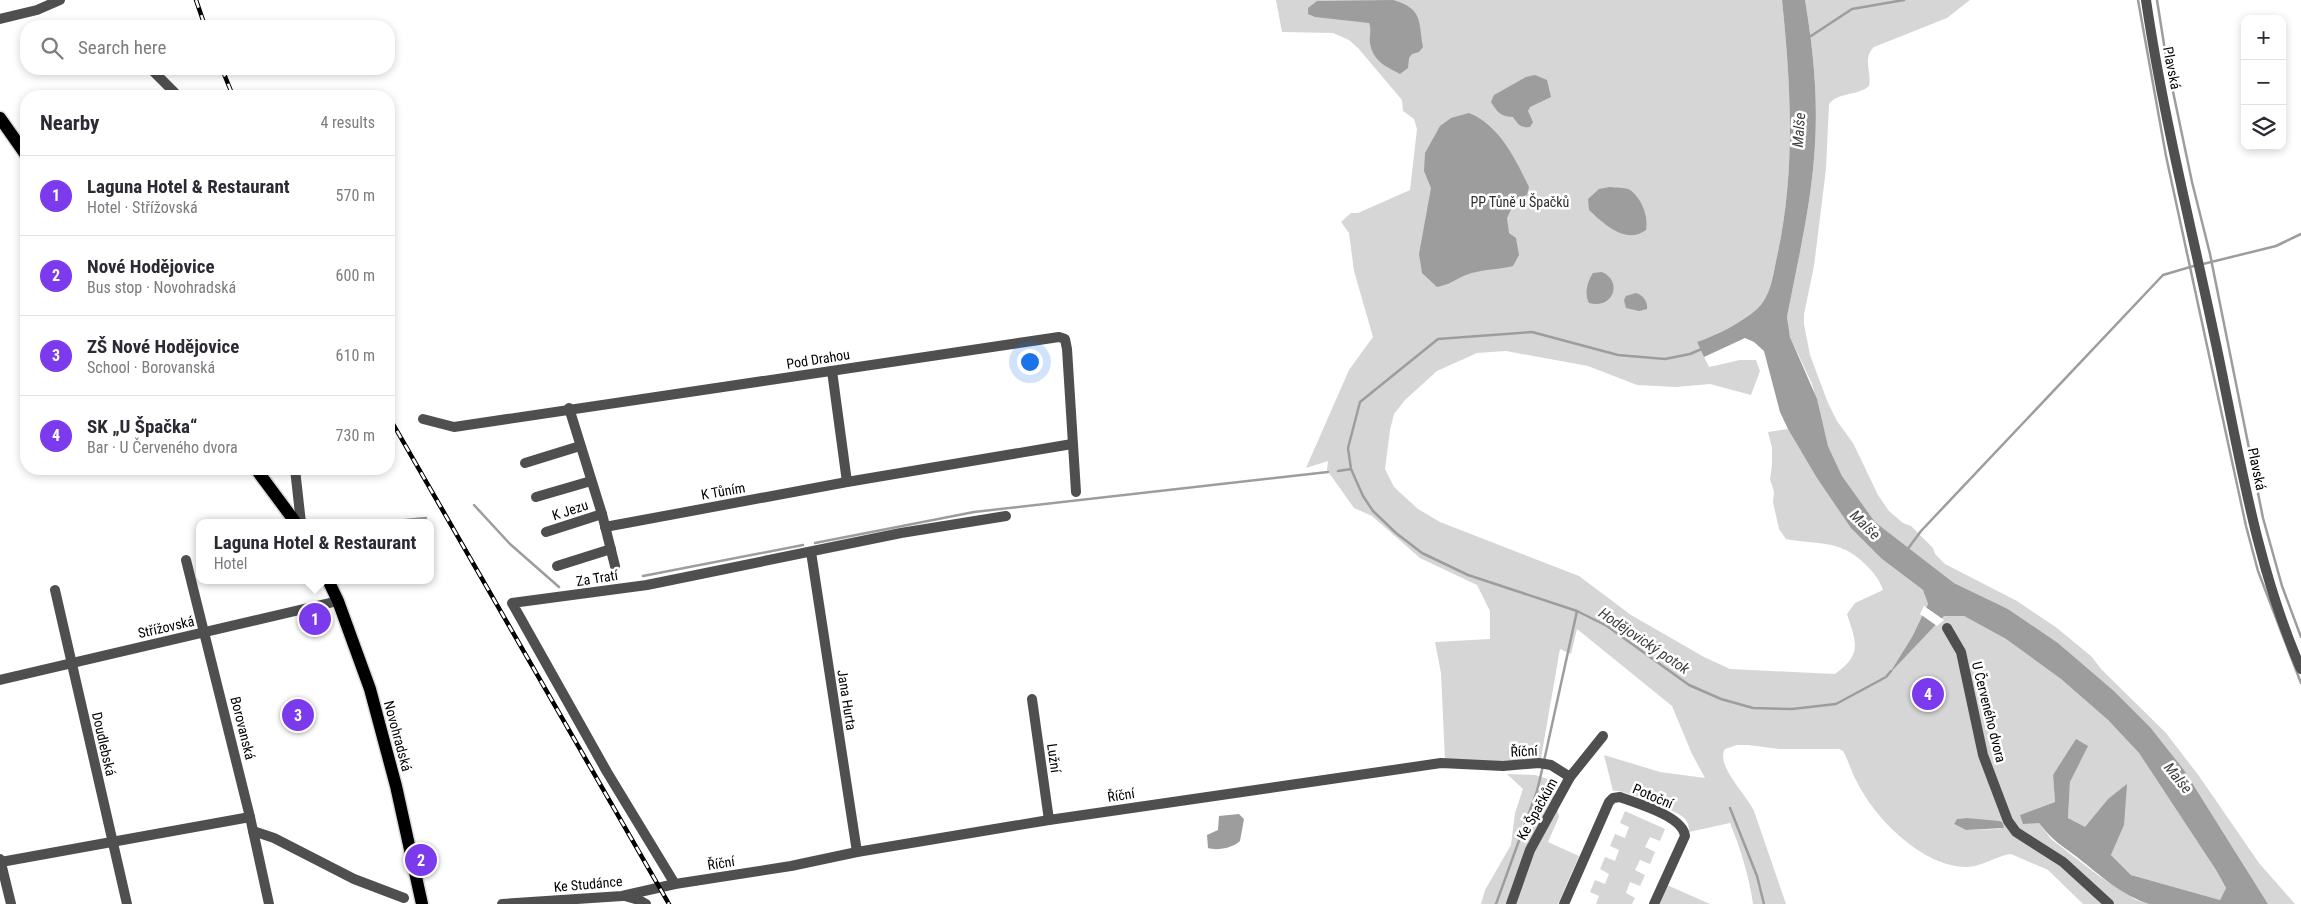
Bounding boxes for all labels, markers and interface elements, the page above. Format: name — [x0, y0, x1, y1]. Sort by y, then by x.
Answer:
map controls — [2241, 15, 2286, 150]
button: + — [2241, 15, 2286, 60]
search box — [20, 20, 395, 75]
icon: search — [38, 34, 66, 62]
text: Search here — [78, 36, 166, 59]
street label: Plavská — [2160, 45, 2184, 91]
button: − — [2241, 60, 2286, 105]
button: layers — [2241, 105, 2286, 150]
text: Nearby — [40, 111, 99, 135]
water label: Malše — [1789, 112, 1809, 148]
text: 4 results — [320, 113, 375, 132]
text: Laguna Hotel & Restaurant — [87, 175, 290, 198]
text: 1 — [52, 186, 60, 205]
text: 570 m — [336, 186, 375, 205]
park label: PP Tůně u Špačků — [1471, 193, 1569, 210]
text: Hotel · Střížovská — [87, 198, 198, 217]
text: Nové Hodějovice — [87, 255, 215, 278]
text: 2 — [52, 266, 60, 285]
text: 600 m — [336, 266, 375, 285]
text: Bus stop · Novohradská — [87, 278, 236, 297]
text: ZŠ Nové Hodějovice — [87, 335, 239, 358]
text: 3 — [52, 346, 60, 365]
text: 610 m — [336, 346, 375, 365]
street label: Pod Drahou — [785, 346, 851, 372]
your location — [1017, 349, 1043, 375]
text: School · Borovanská — [87, 358, 215, 377]
text: SK „U Špačka“ — [87, 415, 197, 438]
text: 4 — [52, 426, 60, 445]
text: 730 m — [336, 426, 375, 445]
text: Bar · U Červeného dvora — [87, 438, 238, 457]
street label: Plavská — [2245, 446, 2269, 492]
street label: K Tůním — [700, 479, 746, 503]
street label: K Jezu — [550, 497, 590, 523]
water label: Malše — [1846, 506, 1884, 544]
popup — [196, 519, 434, 584]
text: Laguna Hotel & Restaurant — [214, 531, 416, 554]
text: Hotel — [214, 554, 248, 573]
street label: Za Tratí — [575, 567, 620, 589]
pin: 1 — [299, 600, 331, 638]
water label: Hodějovický potok — [1595, 604, 1693, 678]
street label: Střížovská — [136, 613, 196, 641]
street label: U Červeného dvora — [1969, 660, 2010, 764]
street label: Jana Hurta — [834, 669, 860, 731]
pin: 4 — [1912, 675, 1944, 713]
street label: Borovanská — [227, 695, 259, 761]
pin: 3 — [282, 696, 314, 734]
street label: Novohradská — [381, 699, 415, 773]
street label: Doudlebská — [89, 711, 119, 777]
street label: Říční — [1510, 741, 1539, 760]
street label: Lužní — [1044, 742, 1064, 774]
water label: Malše — [2160, 759, 2196, 797]
street label: Ke Špačkům — [1513, 775, 1561, 843]
street label: Potoční — [1630, 780, 1676, 812]
street label: Říční — [1106, 784, 1136, 805]
pin: 2 — [405, 841, 437, 879]
street label: Říční — [706, 852, 736, 873]
street label: Ke Studánce — [553, 873, 623, 895]

